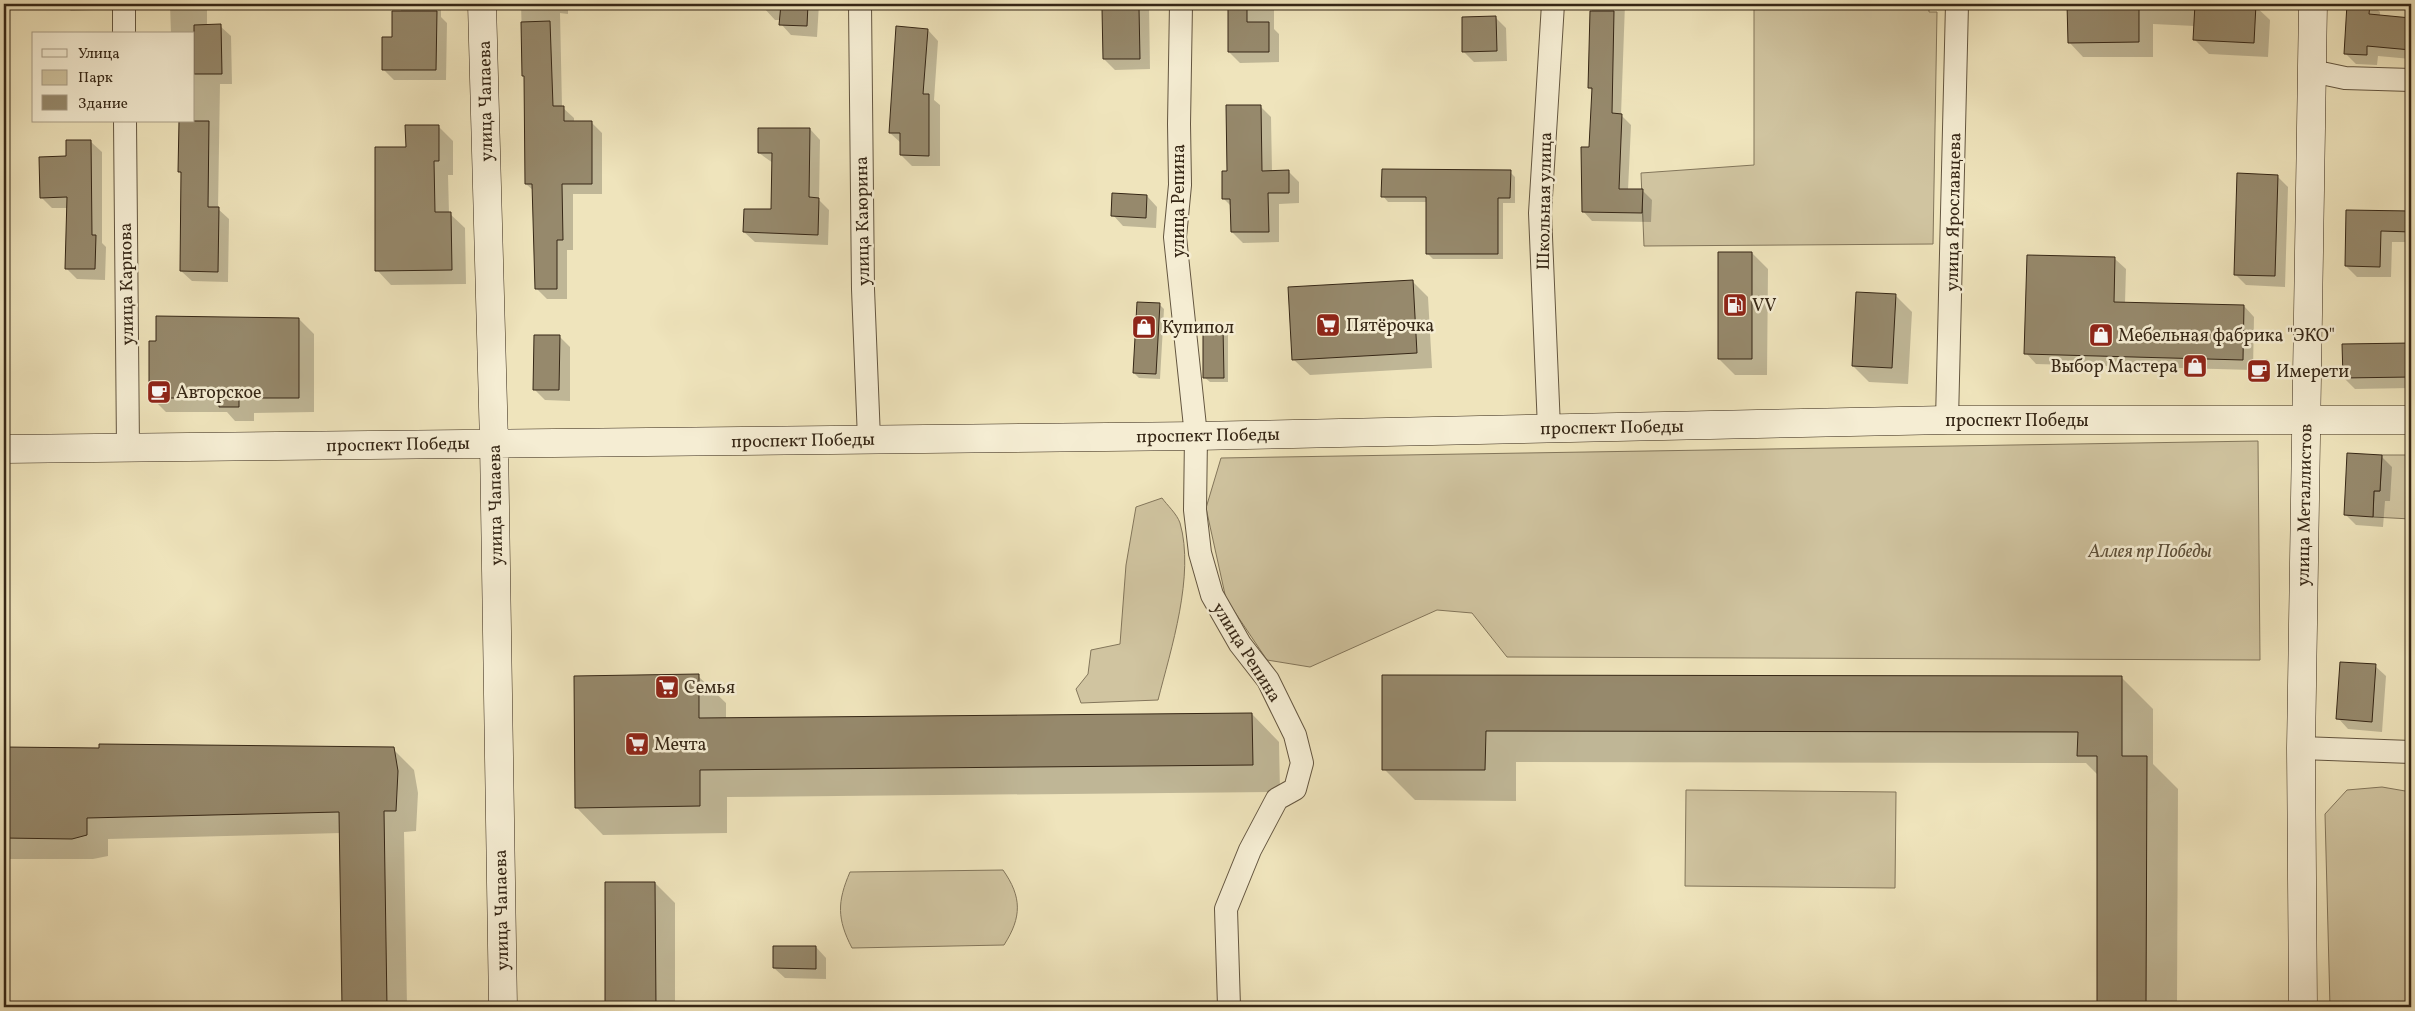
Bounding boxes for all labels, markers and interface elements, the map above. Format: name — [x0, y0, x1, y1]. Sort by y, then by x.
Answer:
legend — [32, 32, 195, 122]
street label: улица Чапаева — [473, 40, 500, 162]
text: Улица — [78, 44, 120, 65]
text: Парк — [78, 68, 113, 89]
text: Здание — [78, 94, 128, 115]
street label: Школьная улица — [1532, 132, 1559, 270]
street label: улица Ярославцева — [1941, 132, 1968, 292]
street label: улица Репина — [1167, 144, 1192, 258]
street label: улица Каюрина — [850, 156, 877, 286]
street label: улица Карпова — [114, 222, 141, 346]
fuel station icon: VV — [1722, 292, 1748, 318]
place label: VV — [1752, 294, 1777, 319]
supermarket icon: Пятёрочка — [1315, 312, 1341, 338]
shop icon: Купипол — [1131, 314, 1157, 340]
place label: Пятёрочка — [1346, 314, 1434, 339]
place label: Купипол — [1162, 316, 1234, 341]
shop icon: Мебельная фабрика "ЭКО" — [2088, 322, 2114, 348]
place label: Мебельная фабрика "ЭКО" — [2118, 324, 2335, 349]
shop icon: Выбор Мастера — [2182, 353, 2208, 379]
place label: Выбор Мастера — [2050, 355, 2178, 380]
cafe icon: Имерети — [2246, 358, 2272, 384]
place label: Имерети — [2276, 360, 2349, 385]
cafe icon: Авторское — [146, 379, 172, 405]
place label: Авторское — [176, 381, 262, 406]
street label: проспект Победы — [1945, 409, 2089, 434]
street label: проспект Победы — [1540, 415, 1684, 442]
street label: проспект Победы — [1136, 423, 1280, 450]
street label: улица Металлистов — [2292, 423, 2319, 587]
street label: проспект Победы — [731, 428, 875, 455]
street label: проспект Победы — [326, 432, 470, 459]
street label: улица Чапаева — [483, 444, 510, 566]
park label: Аллея пр Победы — [2087, 540, 2212, 565]
street label: улица Репина — [1205, 598, 1286, 708]
supermarket icon: Семья — [654, 674, 680, 700]
place label: Семья — [684, 676, 735, 701]
supermarket icon: Мечта — [624, 731, 650, 757]
place label: Мечта — [654, 733, 707, 758]
street label: улица Чапаева — [489, 849, 516, 971]

